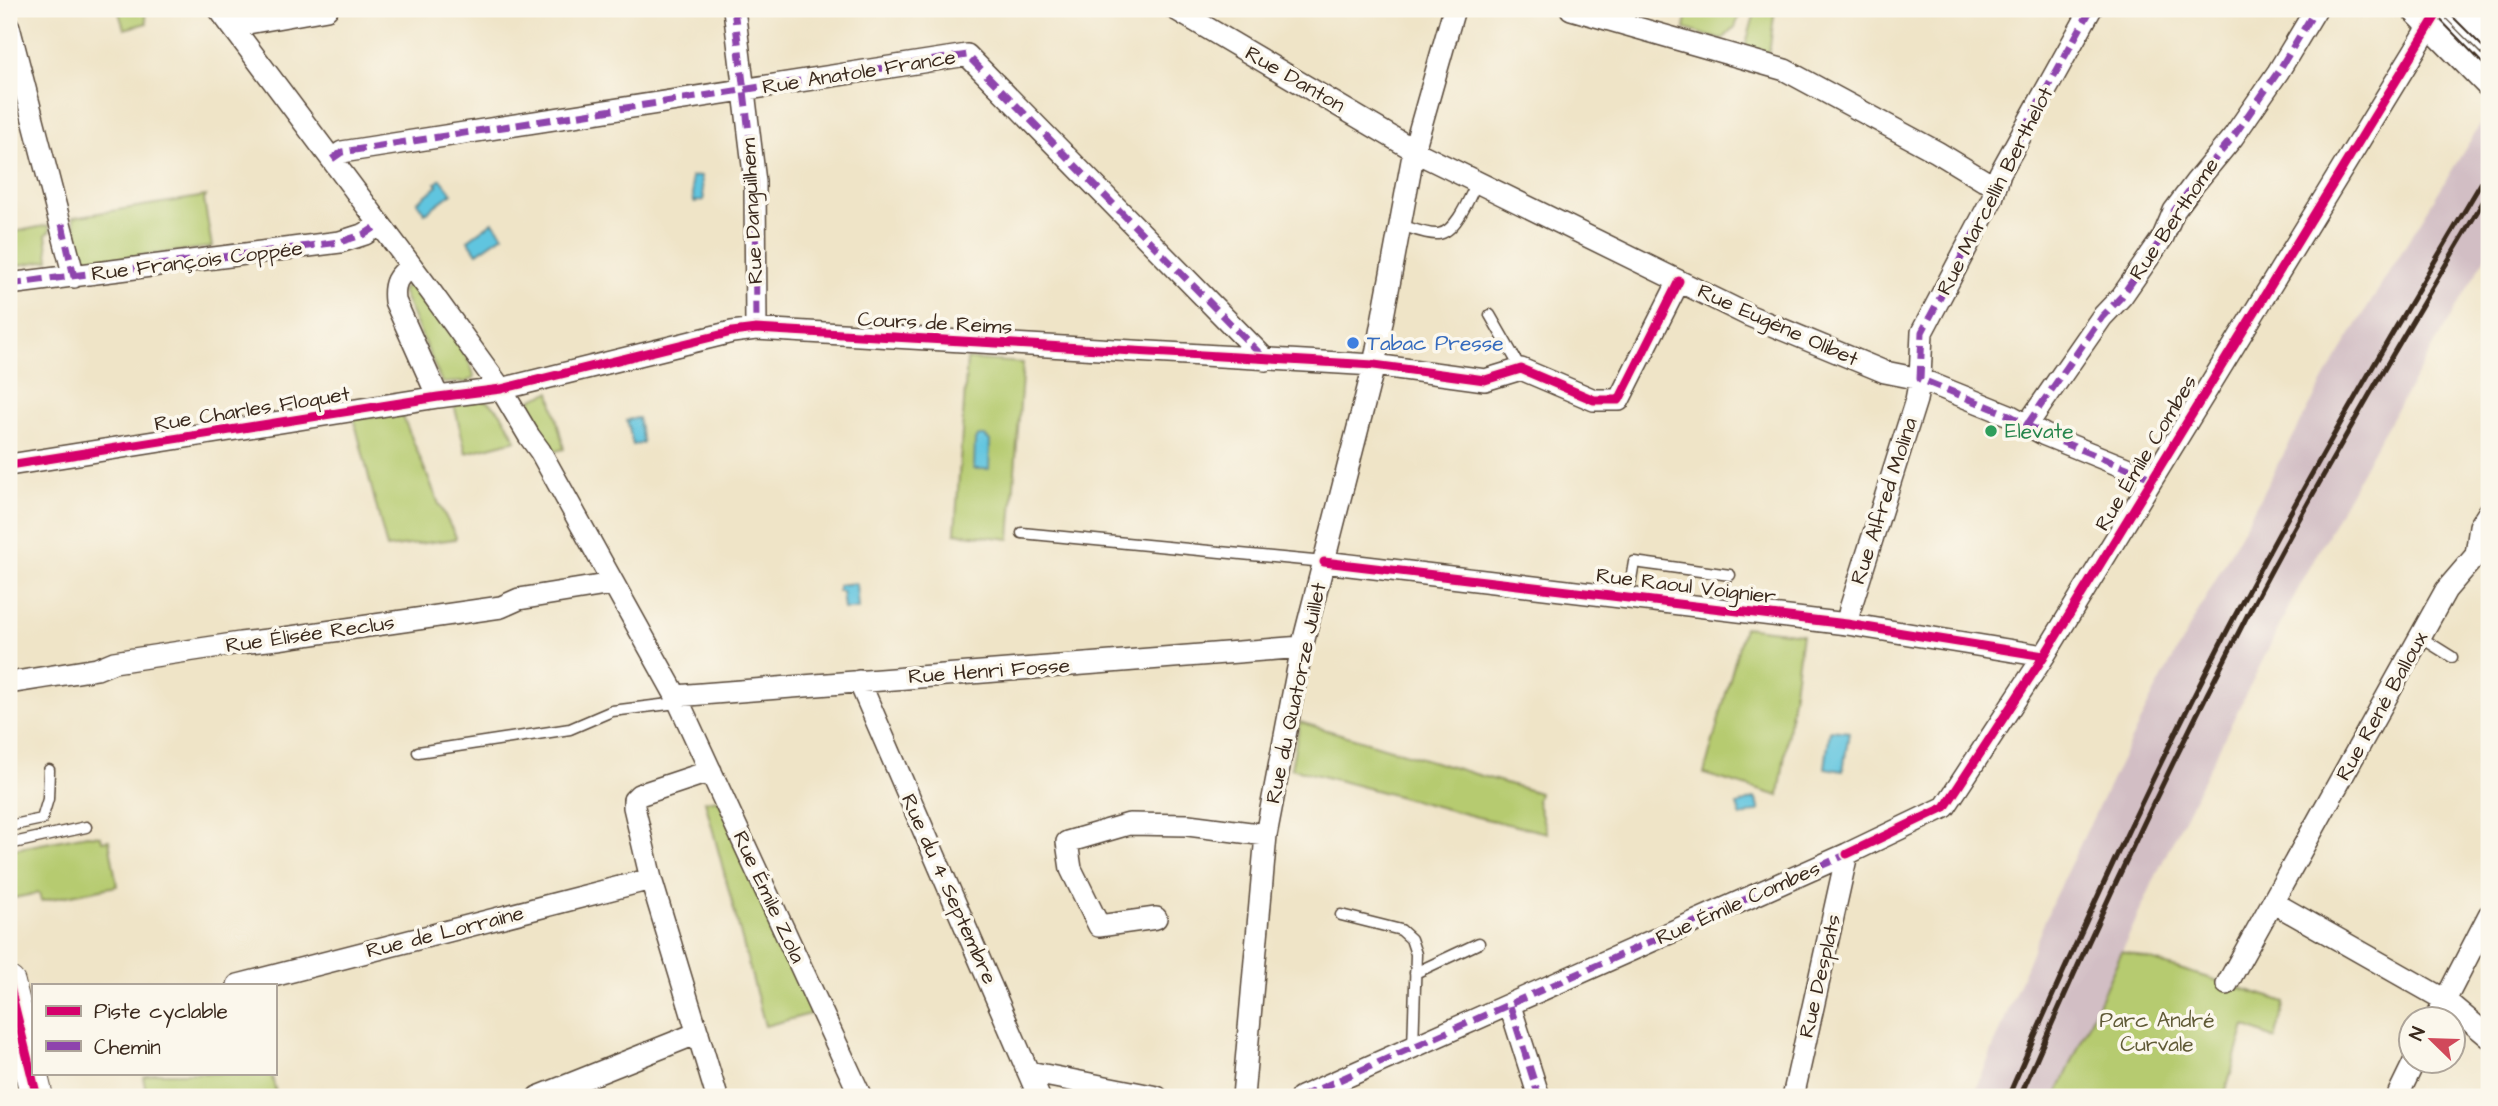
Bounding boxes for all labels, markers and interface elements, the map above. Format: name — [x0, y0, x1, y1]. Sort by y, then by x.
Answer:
street label: Rue Danton — [1240, 39, 1350, 119]
street label: Rue Anatole France — [760, 42, 958, 102]
street label: Rue Marcellin Berthelot — [1930, 81, 2060, 300]
street label: Rue Danguilhem — [734, 136, 772, 285]
street label: Rue Berthome — [2122, 152, 2226, 286]
street label: Rue François Coppée — [90, 234, 304, 289]
street label: Rue Eugène Olibet — [1692, 277, 1863, 375]
street label: Cours de Reims — [857, 304, 1013, 342]
place label: Tabac Presse — [1367, 329, 1504, 358]
marker: Tabac Presse — [1345, 335, 1361, 351]
street label: Rue Émile Combes — [2088, 370, 2204, 536]
street label: Rue Charles Floquet — [152, 379, 352, 439]
street label: Rue Alfred Molina — [1843, 414, 1925, 588]
place label: Elevate — [2005, 417, 2074, 446]
marker: Elevate — [1983, 423, 1999, 439]
street label: Rue Raoul Voignier — [1594, 561, 1778, 613]
street label: Rue du Quatorze Juillet — [1258, 579, 1334, 806]
street label: Rue Élisée Reclus — [224, 608, 396, 660]
street label: Rue René Balloux — [2329, 626, 2435, 786]
street label: Rue Henri Fosse — [907, 651, 1071, 691]
street label: Rue du 4 Septembre — [893, 789, 1004, 989]
street label: Rue Émile Zola — [726, 826, 812, 968]
street label: Rue Émile Combes — [1651, 854, 1825, 952]
street label: Rue de Lorraine — [363, 898, 527, 966]
street label: Rue Desplats — [1792, 912, 1849, 1041]
legend — [32, 984, 276, 1074]
text: Piste cyclable — [94, 997, 228, 1028]
north arrow — [2396, 1004, 2466, 1074]
park label: Parc André Curvale — [2099, 1006, 2215, 1059]
text: N — [2403, 1023, 2433, 1045]
text: Chemin — [94, 1033, 161, 1062]

